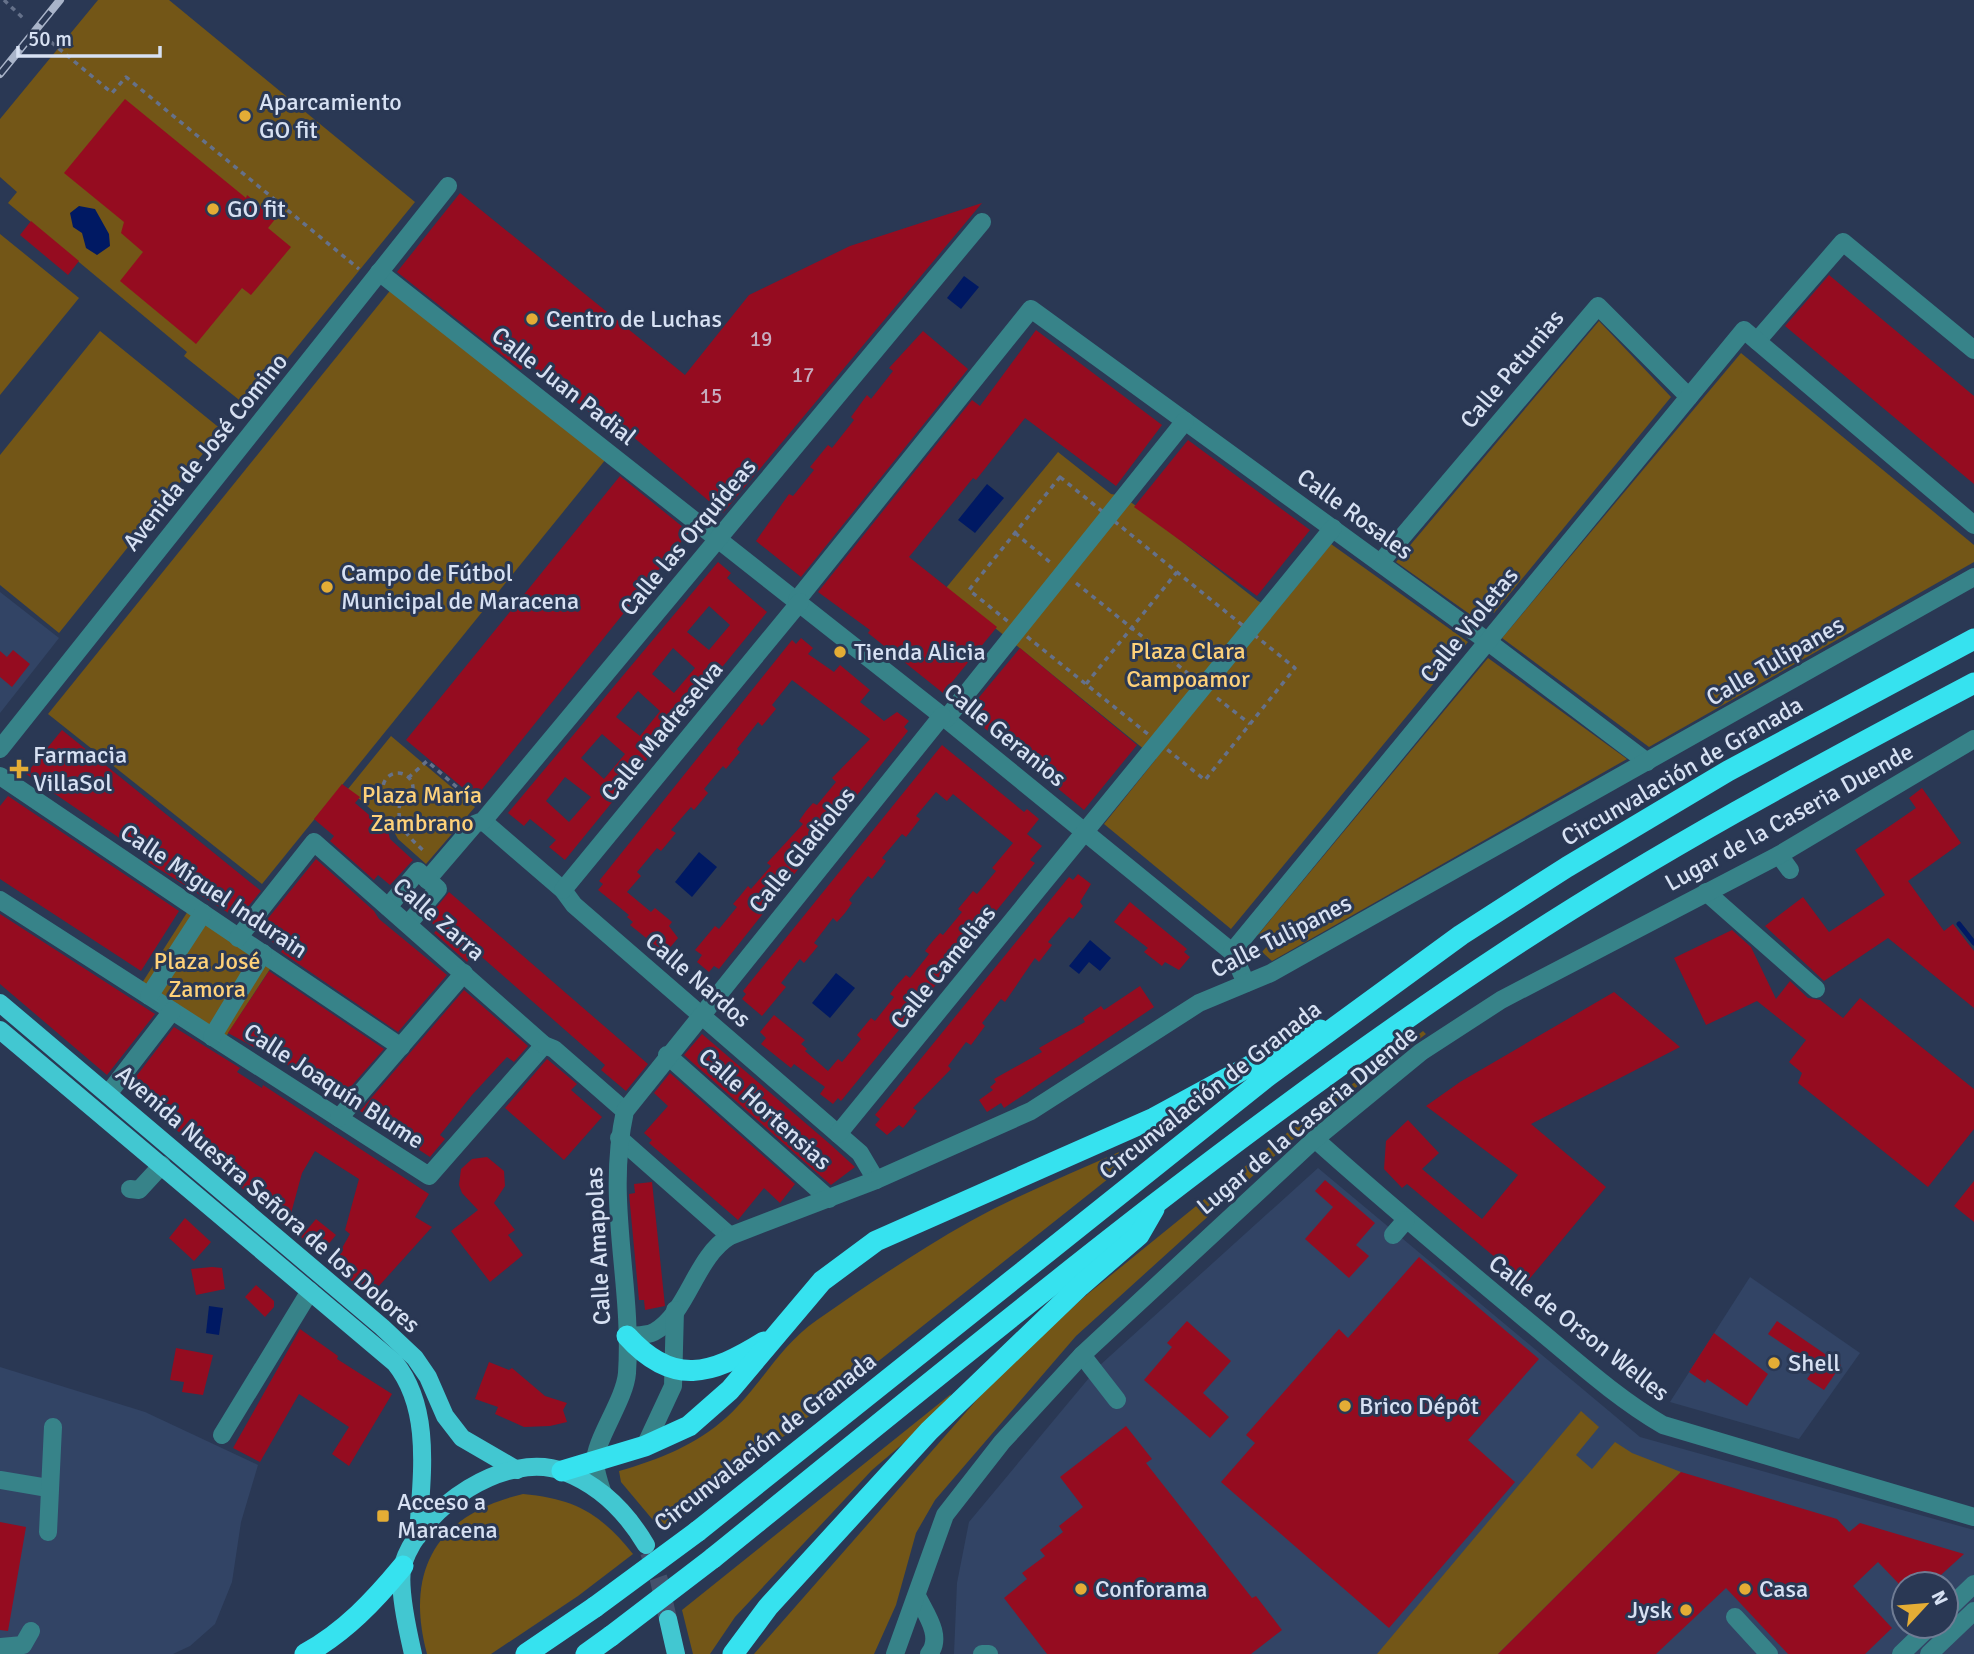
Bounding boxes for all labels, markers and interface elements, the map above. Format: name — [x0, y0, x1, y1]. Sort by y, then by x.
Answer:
scale bar — [18, 14, 159, 58]
text: 50 m — [28, 26, 72, 52]
place label: Aparcamiento GO fit — [259, 87, 402, 145]
marker: Aparcamiento GO fit — [237, 108, 253, 124]
place label: GO fit — [227, 194, 286, 224]
marker: GO fit — [205, 201, 221, 217]
street label: Calle Petunias — [1454, 303, 1570, 435]
place label: Centro de Luchas — [546, 304, 722, 334]
marker: Centro de Luchas — [524, 311, 540, 327]
street label: Calle Juan Padial — [486, 320, 642, 452]
house number: 19 — [750, 326, 772, 352]
street label: Avenida de José Comino — [116, 347, 294, 557]
house number: 17 — [792, 362, 814, 388]
house number: 15 — [700, 383, 722, 409]
street label: Calle las Orquídeas — [613, 452, 763, 622]
street label: Calle Rosales — [1291, 462, 1419, 566]
place label: Campo de Fútbol Municipal de Maracena — [341, 558, 579, 616]
street label: Calle Violetas — [1413, 561, 1525, 689]
marker: Campo de Fútbol Municipal de Maracena — [319, 579, 335, 595]
street label: Calle Tulipanes — [1701, 609, 1849, 713]
park label: Plaza Clara Campoamor — [1126, 636, 1250, 694]
place label: Tienda Alicia — [854, 637, 986, 667]
marker: Tienda Alicia — [832, 644, 848, 660]
street label: Calle Madreselva — [594, 655, 730, 807]
street label: Calle Geranios — [938, 677, 1072, 793]
street label: Circunvalación de Granada — [1556, 690, 1808, 852]
street label: Lugar de la Caseria Duende — [1660, 736, 1918, 898]
place label: Farmacia VillaSol — [33, 740, 127, 798]
marker: Farmacia VillaSol — [11, 761, 27, 777]
park label: Plaza María Zambrano — [362, 780, 482, 838]
street label: Calle Gladiolos — [742, 781, 862, 919]
street label: Calle Miguel Indurain — [115, 817, 313, 965]
street label: Calle Zarra — [387, 871, 491, 967]
street label: Calle Tulipanes — [1205, 888, 1357, 984]
street label: Calle Camelias — [884, 899, 1002, 1035]
street label: Calle Nardos — [639, 926, 757, 1034]
park label: Plaza José Zamora — [154, 946, 260, 1004]
street label: Circunvalación de Granada — [1093, 994, 1327, 1186]
street label: Calle Joaquín Blume — [238, 1017, 430, 1155]
street label: Lugar de la Caseria Duende — [1190, 1019, 1424, 1221]
street label: Calle Hortensias — [692, 1042, 838, 1176]
street label: Avenida Nuestra Señora de los Dolores — [110, 1059, 426, 1339]
street label: Calle Amapolas — [579, 1166, 617, 1326]
street label: Calle de Orson Welles — [1483, 1248, 1675, 1408]
street label: Circunvalación de Granada — [648, 1346, 882, 1538]
place label: Shell — [1788, 1348, 1840, 1378]
marker: Shell — [1766, 1355, 1782, 1371]
place label: Brico Dépôt — [1359, 1391, 1479, 1421]
marker: Brico Dépôt — [1337, 1398, 1353, 1414]
place label: Acceso a Maracena — [397, 1487, 498, 1545]
marker: Acceso a Maracena — [375, 1508, 391, 1524]
north arrow — [1890, 1570, 1960, 1640]
place label: Conforama — [1095, 1574, 1207, 1604]
place label: Casa — [1759, 1574, 1808, 1604]
marker: Conforama — [1073, 1581, 1089, 1597]
marker: Casa — [1737, 1581, 1753, 1597]
text: N — [1926, 1587, 1953, 1609]
place label: Jysk — [1627, 1595, 1672, 1625]
marker: Jysk — [1678, 1602, 1694, 1618]

